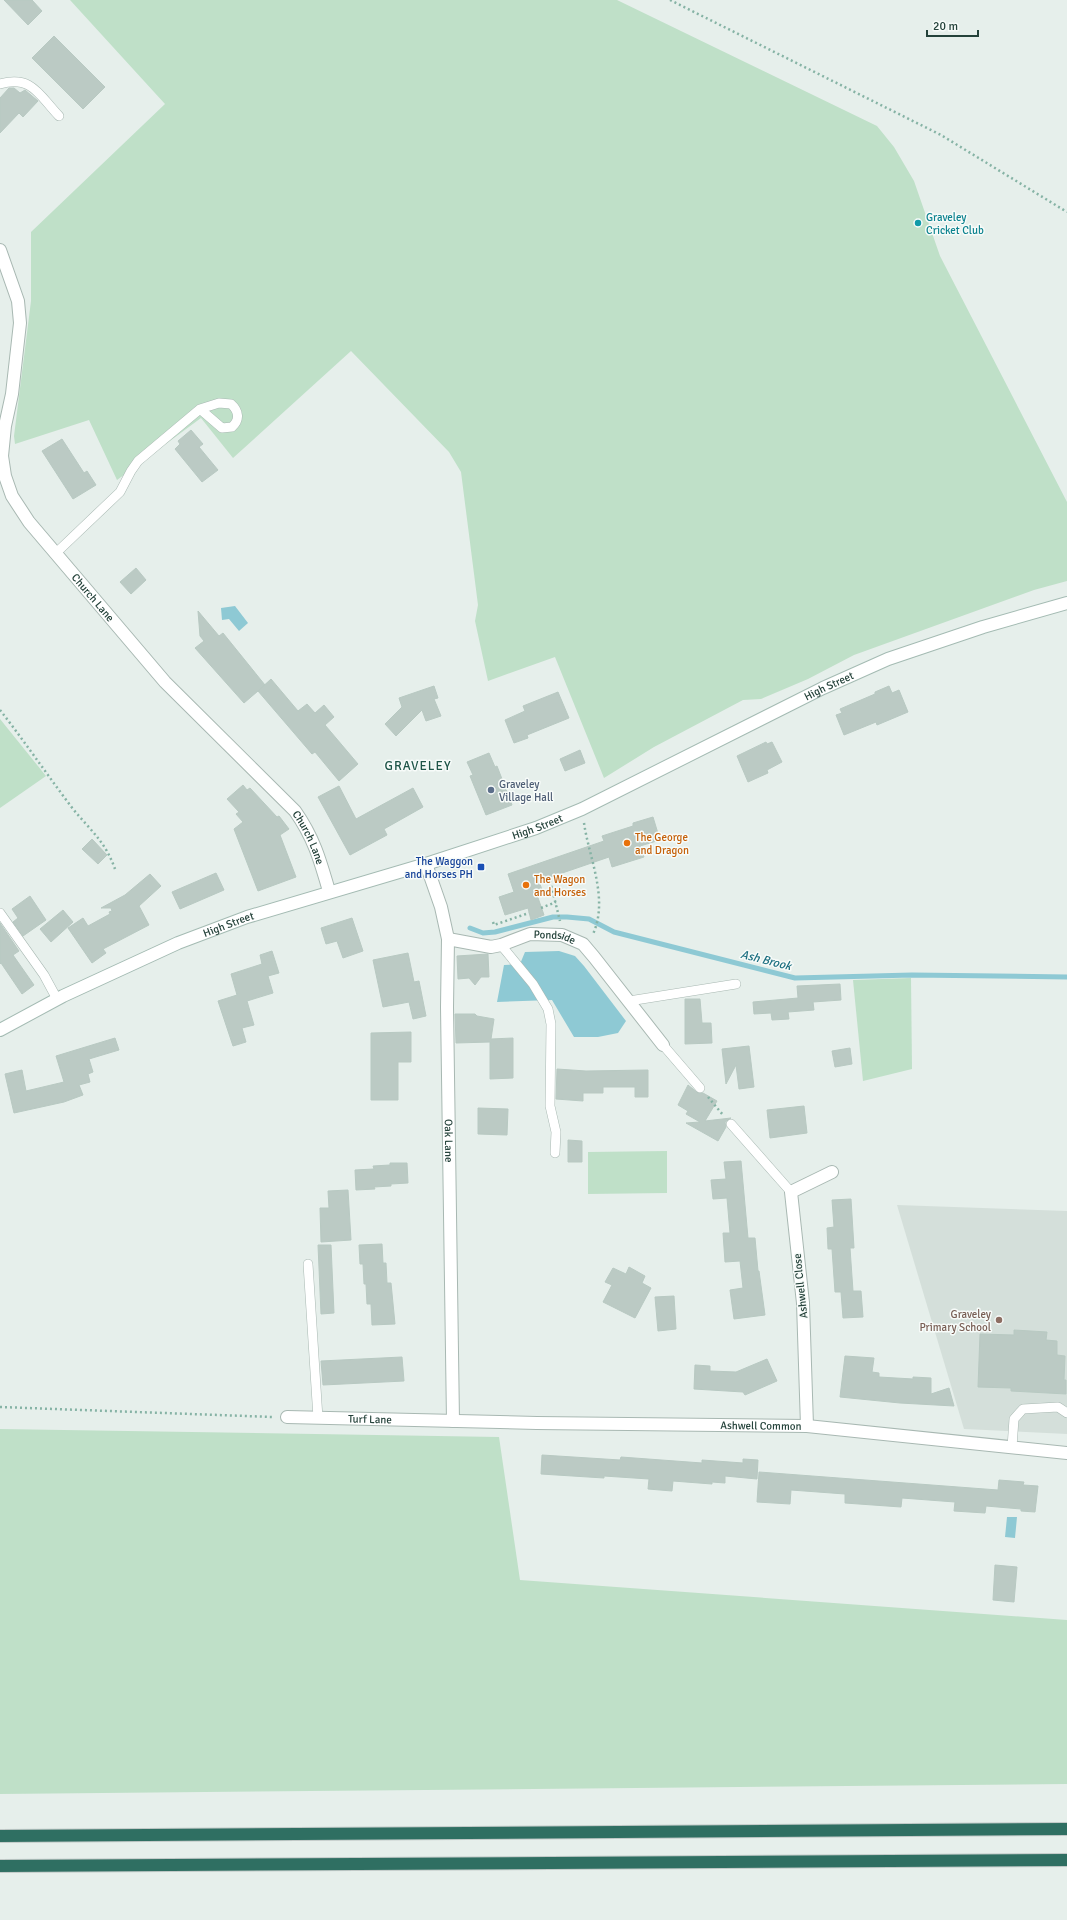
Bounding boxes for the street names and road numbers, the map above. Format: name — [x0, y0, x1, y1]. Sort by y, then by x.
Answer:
street label: Church Lane — [69, 571, 117, 624]
street label: High Street — [802, 669, 856, 703]
street label: Church Lane — [290, 808, 327, 866]
street label: High Street — [510, 812, 565, 842]
street label: High Street — [201, 909, 256, 940]
street label: Pondside — [533, 928, 578, 947]
street label: Oak Lane — [442, 1119, 455, 1162]
street label: Ashwell Close — [791, 1253, 810, 1319]
street label: Turf Lane — [348, 1412, 392, 1427]
street label: Ashwell Common — [720, 1419, 802, 1433]

